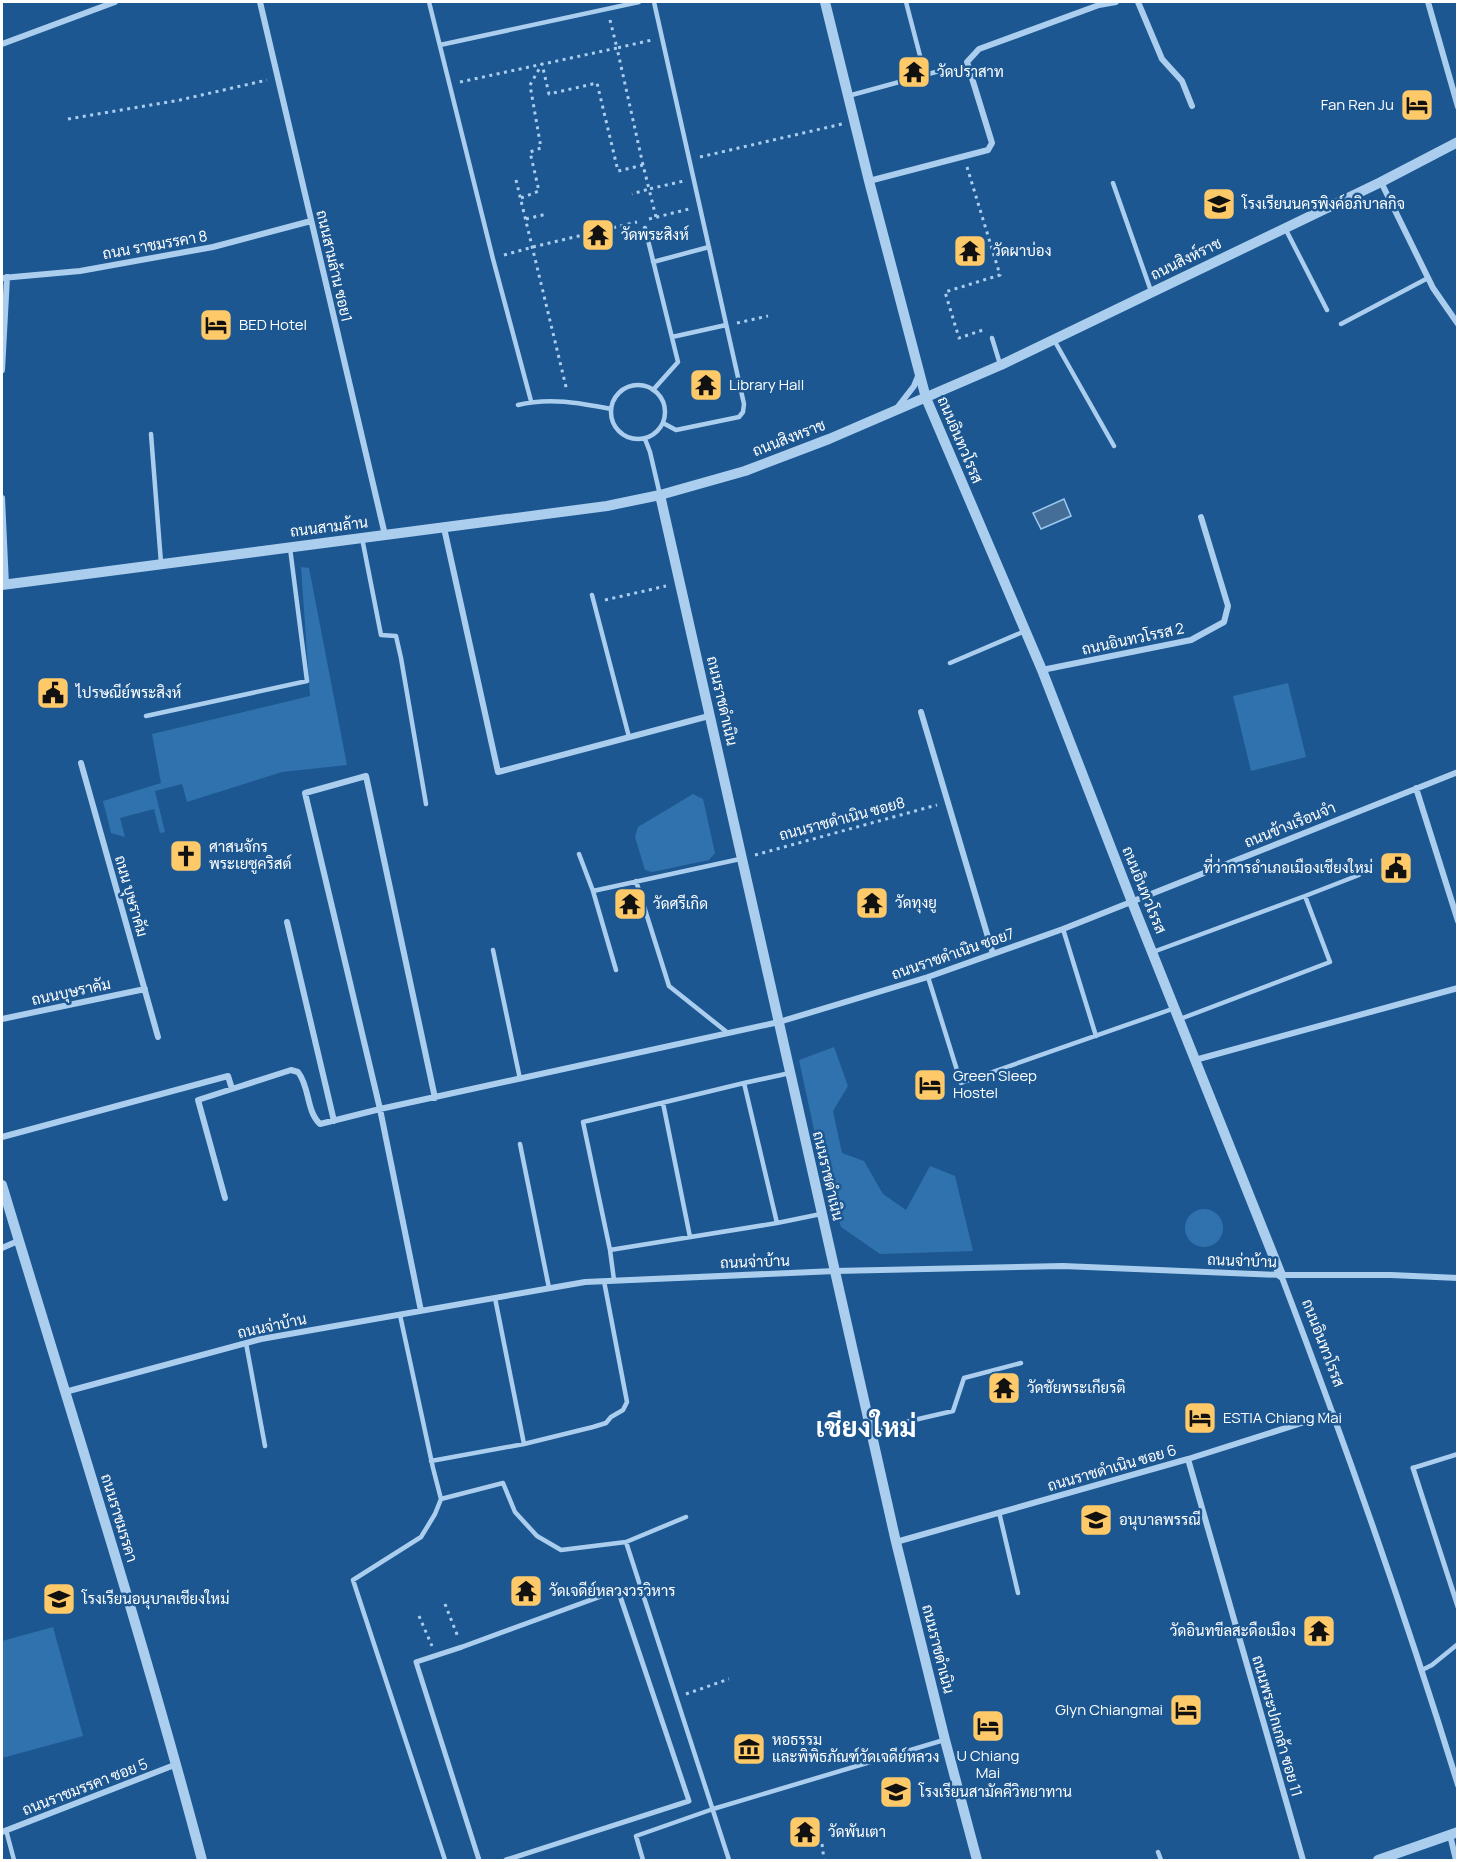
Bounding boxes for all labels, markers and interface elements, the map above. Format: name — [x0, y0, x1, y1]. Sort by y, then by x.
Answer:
temple icon: วัดปราสาท — [896, 54, 932, 90]
place label: วัดปราสาท — [937, 61, 1004, 82]
hotel icon: Fan Ren Ju — [1399, 87, 1435, 123]
place label: Fan Ren Ju — [1321, 94, 1394, 115]
school or university icon: โรงเรียนนครพิงค์อภิบาลกิจ — [1201, 186, 1237, 222]
place label: โรงเรียนนครพิงค์อภิบาลกิจ — [1241, 193, 1405, 214]
street label: ถนนสามล้าน ซอย1 — [311, 208, 358, 324]
temple icon: วัดพระสิงห์ — [580, 217, 616, 253]
place label: วัดพระสิงห์ — [621, 224, 689, 245]
street label: ถนน ราชมรรคา 8 — [101, 225, 209, 264]
street label: ถนนสิงห์ราช — [1147, 232, 1225, 285]
temple icon: วัดผาบ่อง — [952, 233, 988, 269]
place label: วัดผาบ่อง — [993, 240, 1051, 261]
hotel icon: BED Hotel — [198, 307, 234, 343]
place label: BED Hotel — [239, 314, 307, 335]
temple icon: Library Hall — [688, 367, 724, 403]
place label: Library Hall — [729, 374, 804, 395]
street label: ถนนอินทวโรรส — [933, 393, 988, 487]
street label: ถนนสิงหราช — [749, 414, 828, 461]
street label: ถนนสามล้าน — [289, 511, 369, 542]
street label: ถนนอินทวโรรส 2 — [1080, 617, 1186, 660]
street label: ถนนราชดำเนิน — [702, 654, 743, 748]
public building icon: ไปรษณีย์พระสิงห์ — [35, 675, 71, 711]
place label: ไปรษณีย์พระสิงห์ — [75, 682, 181, 703]
street label: ถนนราชดำเนิน ซอย8 — [777, 792, 907, 845]
street label: ถนนข้างเรือนจำ — [1241, 797, 1339, 852]
place label: ศาสนจักร พระเยซูคริสต์ — [209, 836, 292, 874]
church icon: ศาสนจักร พระเยซูคริสต์ — [168, 838, 204, 874]
street label: ถนนอินทวโรรส — [1117, 843, 1172, 937]
public building icon: ที่ว่าการอำเภอเมืองเชียงใหม่ — [1378, 850, 1414, 886]
street label: ถนน บุษราคัม — [109, 853, 153, 939]
place label: ที่ว่าการอำเภอเมืองเชียงใหม่ — [1203, 853, 1373, 878]
temple icon: วัดทุงยู — [854, 885, 890, 921]
temple icon: วัดศรีเกิด — [612, 886, 648, 922]
place label: วัดทุงยู — [895, 892, 937, 914]
place label: วัดศรีเกิด — [653, 893, 708, 914]
street label: ถนนราชดำเนิน ซอย7 — [889, 923, 1017, 984]
street label: ถนนบุษราคัม — [29, 973, 113, 1011]
place label: Green Sleep Hostel — [953, 1065, 1037, 1103]
hotel icon: Green Sleep Hostel — [912, 1067, 948, 1103]
street label: ถนนราชดำเนิน — [808, 1129, 849, 1223]
street label: ถนนจ่าบ้าน — [1207, 1249, 1277, 1272]
street label: ถนนจ่าบ้าน — [720, 1250, 790, 1273]
street label: ถนนอินทวโรรส — [1297, 1296, 1350, 1390]
street label: ถนนจ่าบ้าน — [236, 1308, 308, 1343]
temple icon: วัดชัยพระเกียรติ — [986, 1370, 1022, 1406]
place label: วัดชัยพระเกียรติ — [1027, 1377, 1126, 1398]
hotel icon: ESTIA Chiang Mai — [1182, 1400, 1218, 1436]
place label: ESTIA Chiang Mai — [1223, 1407, 1342, 1428]
district label: เชียงใหม่ — [815, 1408, 917, 1445]
street label: ถนนราชดำเนิน ซอย 6 — [1045, 1439, 1179, 1496]
street label: ถนนราชมรรคา — [96, 1471, 143, 1565]
school or university icon: อนุบาลพรรณี — [1078, 1502, 1114, 1538]
place label: อนุบาลพรรณี — [1119, 1509, 1201, 1531]
temple icon: วัดเจดีย์หลวงวรวิหาร — [508, 1573, 544, 1609]
place label: วัดเจดีย์หลวงวรวิหาร — [549, 1580, 675, 1601]
school or university icon: โรงเรียนอนุบาลเชียงใหม่ — [41, 1581, 77, 1617]
place label: โรงเรียนอนุบาลเชียงใหม่ — [81, 1588, 229, 1610]
street label: ถนนราชดำเนิน — [917, 1602, 960, 1696]
temple icon: วัดอินทขีลสะดือเมือง — [1301, 1613, 1337, 1649]
place label: วัดอินทขีลสะดือเมือง — [1170, 1620, 1296, 1641]
street label: ถนนพระปกเกล้า ซอย 11 — [1247, 1653, 1308, 1799]
hotel icon: Glyn Chiangmai — [1168, 1692, 1204, 1728]
place label: Glyn Chiangmai — [1055, 1699, 1163, 1720]
hotel icon: U Chiang Mai — [970, 1708, 1006, 1744]
place label: หอธรรม และพิพิธภัณฑ์วัดเจดีย์หลวง — [772, 1729, 939, 1767]
museum icon: หอธรรม และพิพิธภัณฑ์วัดเจดีย์หลวง — [731, 1731, 767, 1767]
place label: U Chiang Mai — [957, 1745, 1019, 1783]
street label: ถนนราชมรรคา ซอย 5 — [19, 1753, 151, 1820]
school or university icon: โรงเรียนสามัคคีวิทยาทาน — [878, 1774, 914, 1810]
place label: โรงเรียนสามัคคีวิทยาทาน — [918, 1781, 1072, 1802]
temple icon: วัดพันเตา — [787, 1814, 823, 1850]
place label: วัดพันเตา — [828, 1821, 886, 1842]

